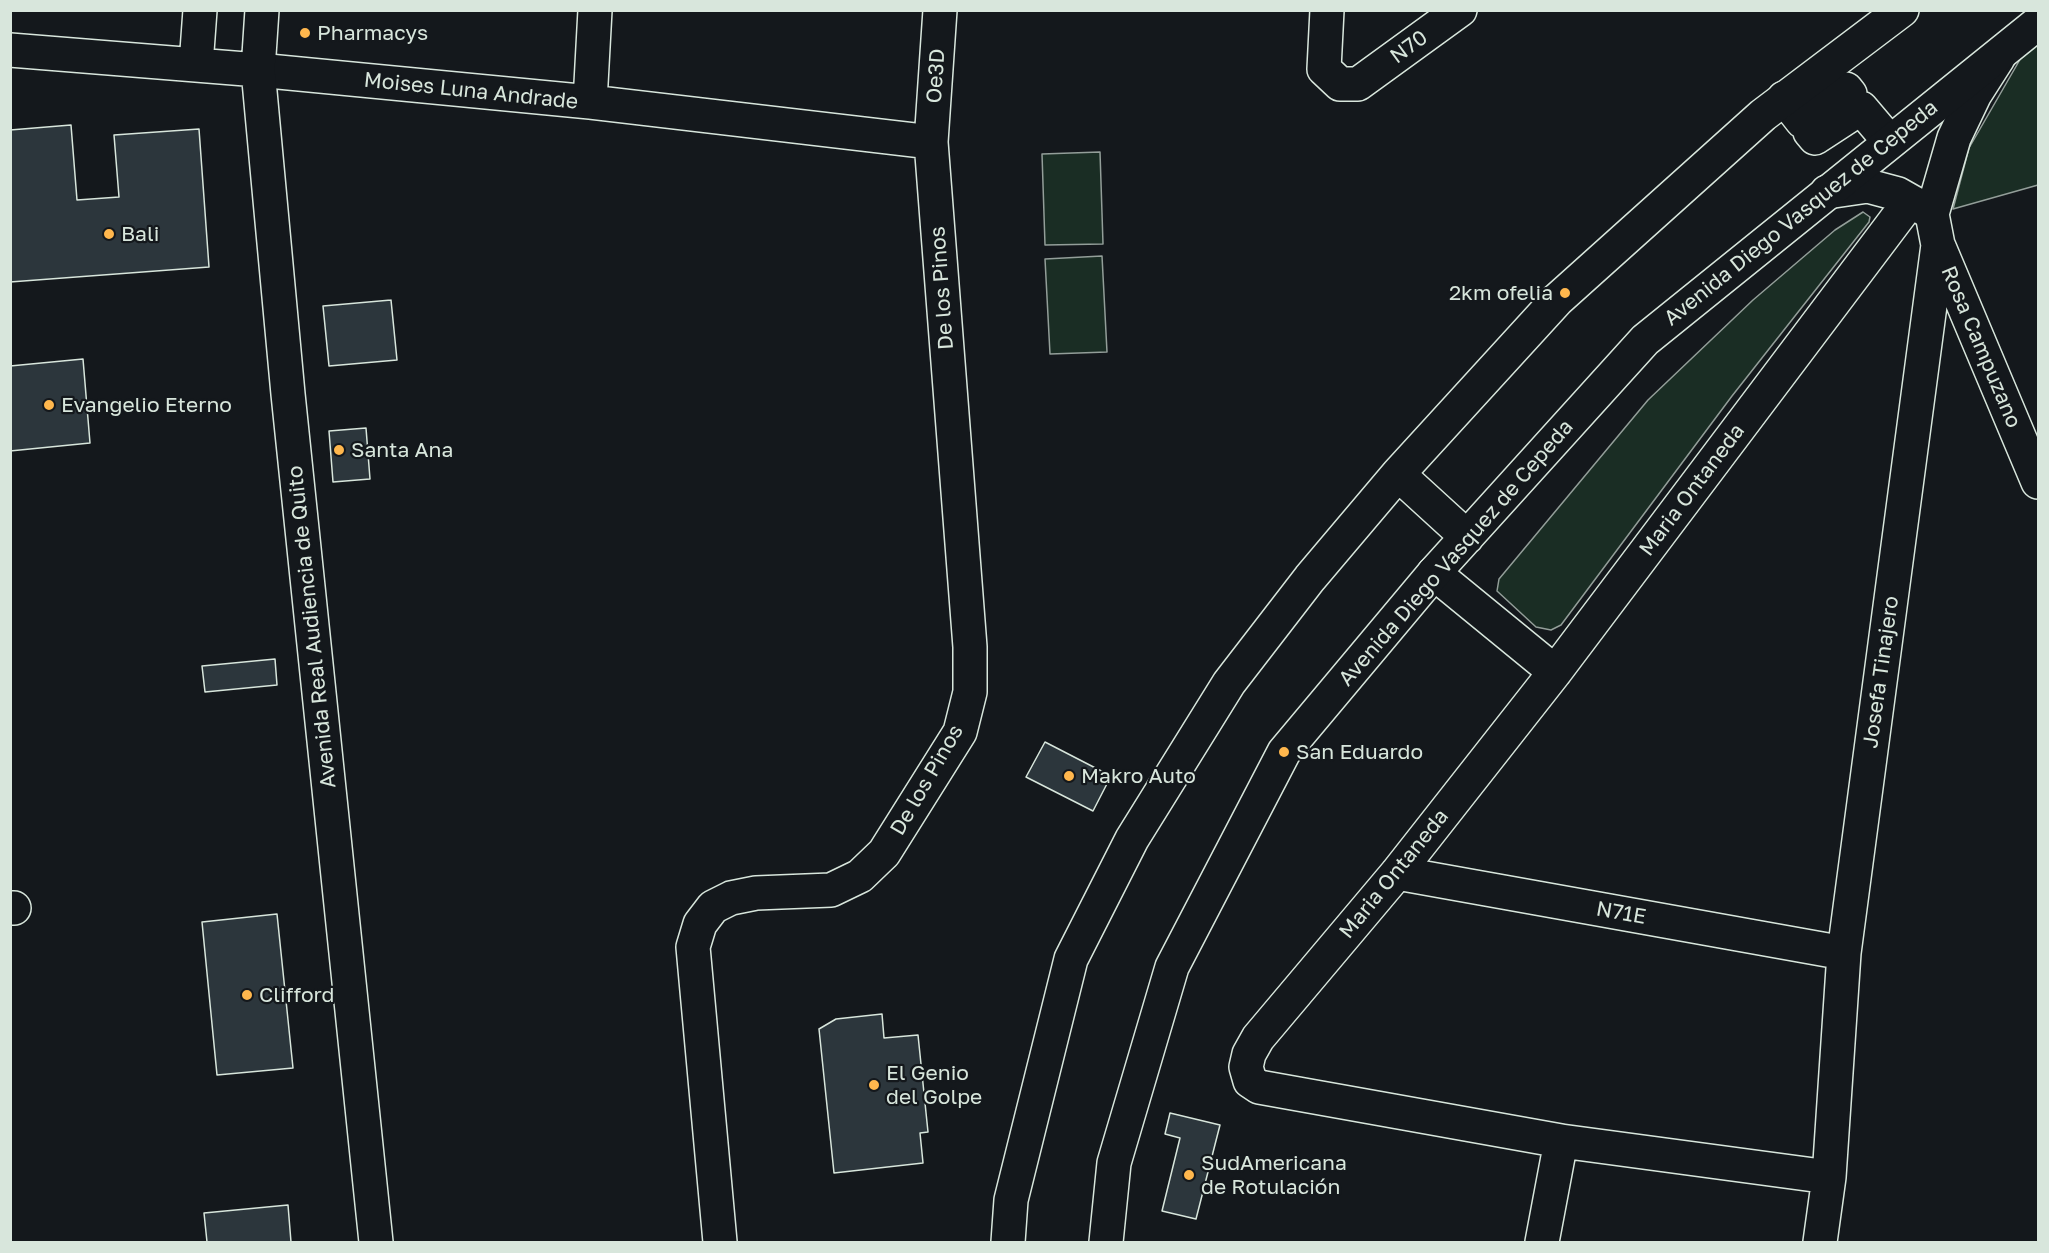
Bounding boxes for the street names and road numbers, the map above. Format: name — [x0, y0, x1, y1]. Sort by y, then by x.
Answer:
street label: N70 — [1385, 25, 1433, 69]
street label: Oe3D — [922, 48, 950, 104]
street label: Moises Luna Andrade — [363, 67, 579, 115]
street label: Avenida Diego Vasquez de Cepeda — [1659, 95, 1943, 331]
street label: De los Pinos — [925, 225, 959, 351]
street label: Rosa Campuzano — [1936, 262, 2026, 432]
street label: Avenida Diego Vasquez de Cepeda — [1334, 415, 1578, 691]
street label: Maria Ontaneda — [1634, 419, 1750, 561]
street label: Avenida Real Audiencia de Quito — [283, 464, 341, 790]
street label: Josefa Tinajero — [1858, 594, 1904, 750]
street label: De los Pinos — [885, 720, 969, 840]
street label: Maria Ontaneda — [1334, 804, 1454, 944]
street label: N71E — [1594, 896, 1648, 930]

